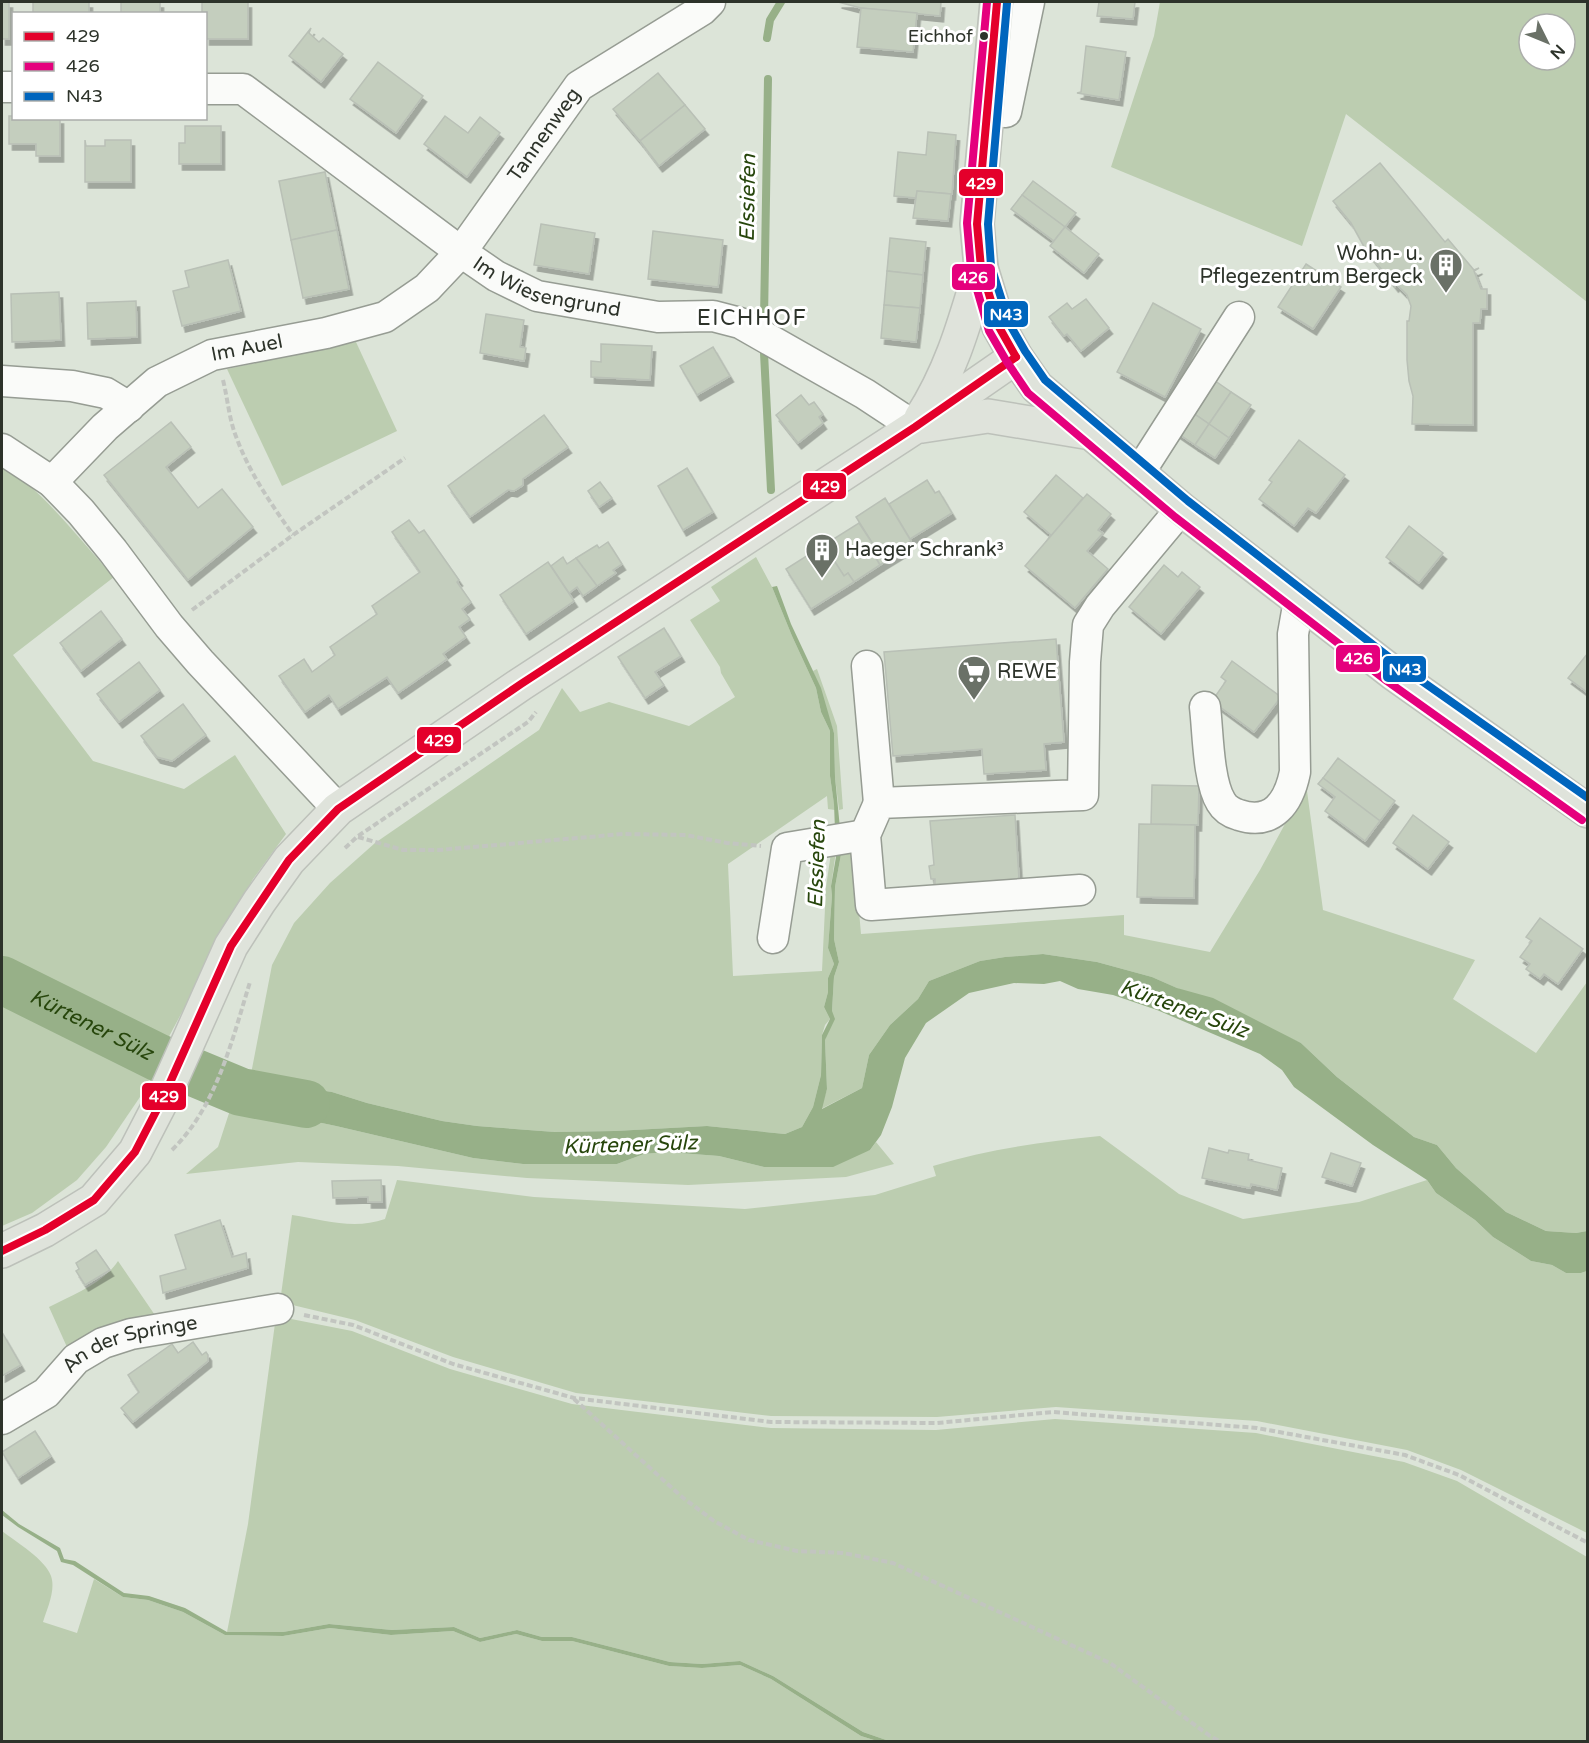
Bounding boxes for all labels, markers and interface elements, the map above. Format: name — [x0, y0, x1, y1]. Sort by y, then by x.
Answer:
legend — [12, 12, 207, 120]
north arrow — [1517, 12, 1577, 72]
text: 429 — [66, 25, 100, 47]
place label: Eichhof — [908, 25, 973, 47]
marker: Eichhof — [978, 30, 990, 42]
text: N — [1546, 40, 1569, 63]
text: 426 — [66, 55, 100, 77]
street label: Tannenweg — [503, 83, 586, 186]
text: N43 — [66, 85, 103, 107]
water label: Elssiefen — [735, 153, 761, 242]
line badge: 429 — [958, 168, 1004, 197]
text: 429 — [966, 174, 996, 194]
place label: Wohn- u. Pflegezentrum Bergeck — [1199, 242, 1423, 289]
building icon: Wohn- u. Pflegezentrum Bergeck — [1428, 247, 1464, 294]
street label: Im Wiesengrund — [468, 252, 622, 322]
line badge: 426 — [951, 263, 996, 291]
text: 426 — [958, 268, 988, 288]
line badge: N43 — [983, 300, 1029, 328]
district label: EICHHOF — [697, 305, 807, 331]
text: N43 — [990, 305, 1022, 325]
street label: Im Auel — [209, 330, 285, 367]
line badge: 429 — [802, 472, 847, 500]
text: 429 — [810, 477, 840, 497]
building icon: Haeger Schrank³ — [804, 532, 840, 579]
place label: Haeger Schrank³ — [845, 538, 1004, 562]
line badge: 426 — [1335, 644, 1381, 673]
text: 426 — [1343, 649, 1373, 669]
supermarket icon: REWE — [956, 654, 992, 701]
line badge: N43 — [1382, 655, 1427, 683]
place label: REWE — [997, 660, 1057, 684]
text: N43 — [1389, 660, 1421, 680]
line badge: 429 — [416, 726, 462, 754]
text: 429 — [424, 731, 454, 751]
water label: Elssiefen — [803, 818, 831, 908]
water label: Kürtener Sülz — [1117, 974, 1253, 1044]
water label: Kürtener Sülz — [26, 983, 159, 1066]
line badge: 429 — [141, 1082, 187, 1111]
text: 429 — [149, 1087, 179, 1107]
water label: Kürtener Sülz — [563, 1130, 699, 1160]
street label: An der Springe — [57, 1311, 199, 1378]

